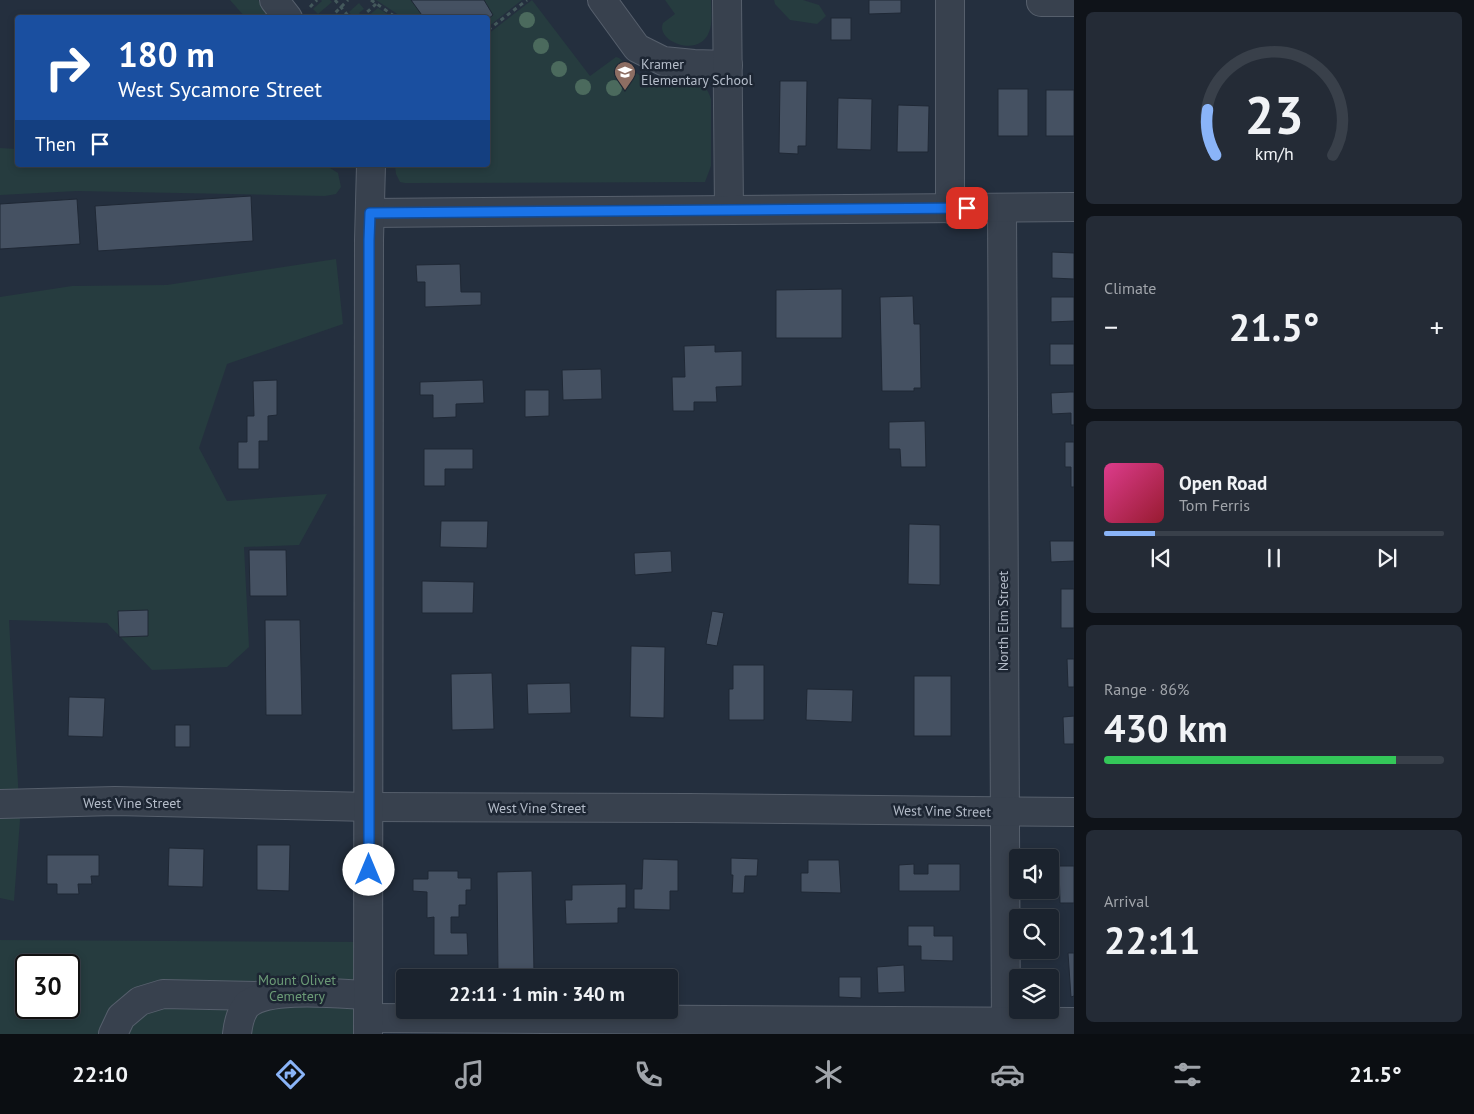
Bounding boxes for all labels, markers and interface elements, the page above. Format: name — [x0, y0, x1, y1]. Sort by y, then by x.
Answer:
text: 180 m — [118, 31, 215, 77]
icon: right — [35, 35, 100, 100]
place label: Kramer Elementary School — [641, 55, 753, 89]
school or university icon: Kramer Elementary School — [613, 60, 637, 91]
text: West Sycamore Street — [118, 75, 322, 103]
text: 23 — [1245, 81, 1303, 148]
icon: arrive — [86, 130, 114, 158]
text: Then — [35, 132, 76, 156]
text: km/h — [1254, 142, 1294, 165]
pin — [946, 187, 988, 229]
icon: arrive — [953, 194, 981, 222]
text: Climate — [1104, 278, 1156, 298]
text: 21.5° — [1229, 302, 1319, 351]
text: − — [1104, 308, 1118, 345]
text: + — [1430, 308, 1444, 345]
text: Open Road — [1179, 471, 1267, 495]
text: Tom Ferris — [1179, 495, 1250, 515]
icon: previous — [1147, 544, 1175, 572]
icon: pause — [1260, 544, 1288, 572]
icon: next — [1373, 544, 1401, 572]
street label: North Elm Street — [994, 570, 1012, 671]
text: Range · 86% — [1104, 679, 1189, 699]
text: 430 km — [1104, 703, 1228, 752]
street label: West Vine Street — [83, 794, 181, 812]
street label: West Vine Street — [488, 799, 586, 817]
street label: West Vine Street — [893, 801, 991, 821]
position arrow — [342, 843, 394, 895]
map controls — [1009, 849, 1059, 1019]
button: sound — [1009, 849, 1059, 899]
text: Arrival — [1104, 891, 1149, 911]
button: search — [1009, 909, 1059, 959]
text: 22:11 — [1104, 915, 1200, 964]
speed limit sign: 30 — [15, 954, 80, 1019]
button: layers — [1009, 969, 1059, 1019]
park label: Mount Olivet Cemetery — [258, 971, 336, 1005]
text: 22:11 · 1 min · 340 m — [449, 982, 625, 1006]
icon: directions — [273, 1057, 308, 1092]
icon: music — [452, 1057, 487, 1092]
icon: phone — [631, 1057, 666, 1092]
icon: climate — [811, 1057, 846, 1092]
icon: car — [990, 1057, 1025, 1092]
icon: filters — [1170, 1057, 1205, 1092]
text: 22:10 — [72, 1060, 128, 1088]
text: 21.5° — [1349, 1060, 1402, 1088]

